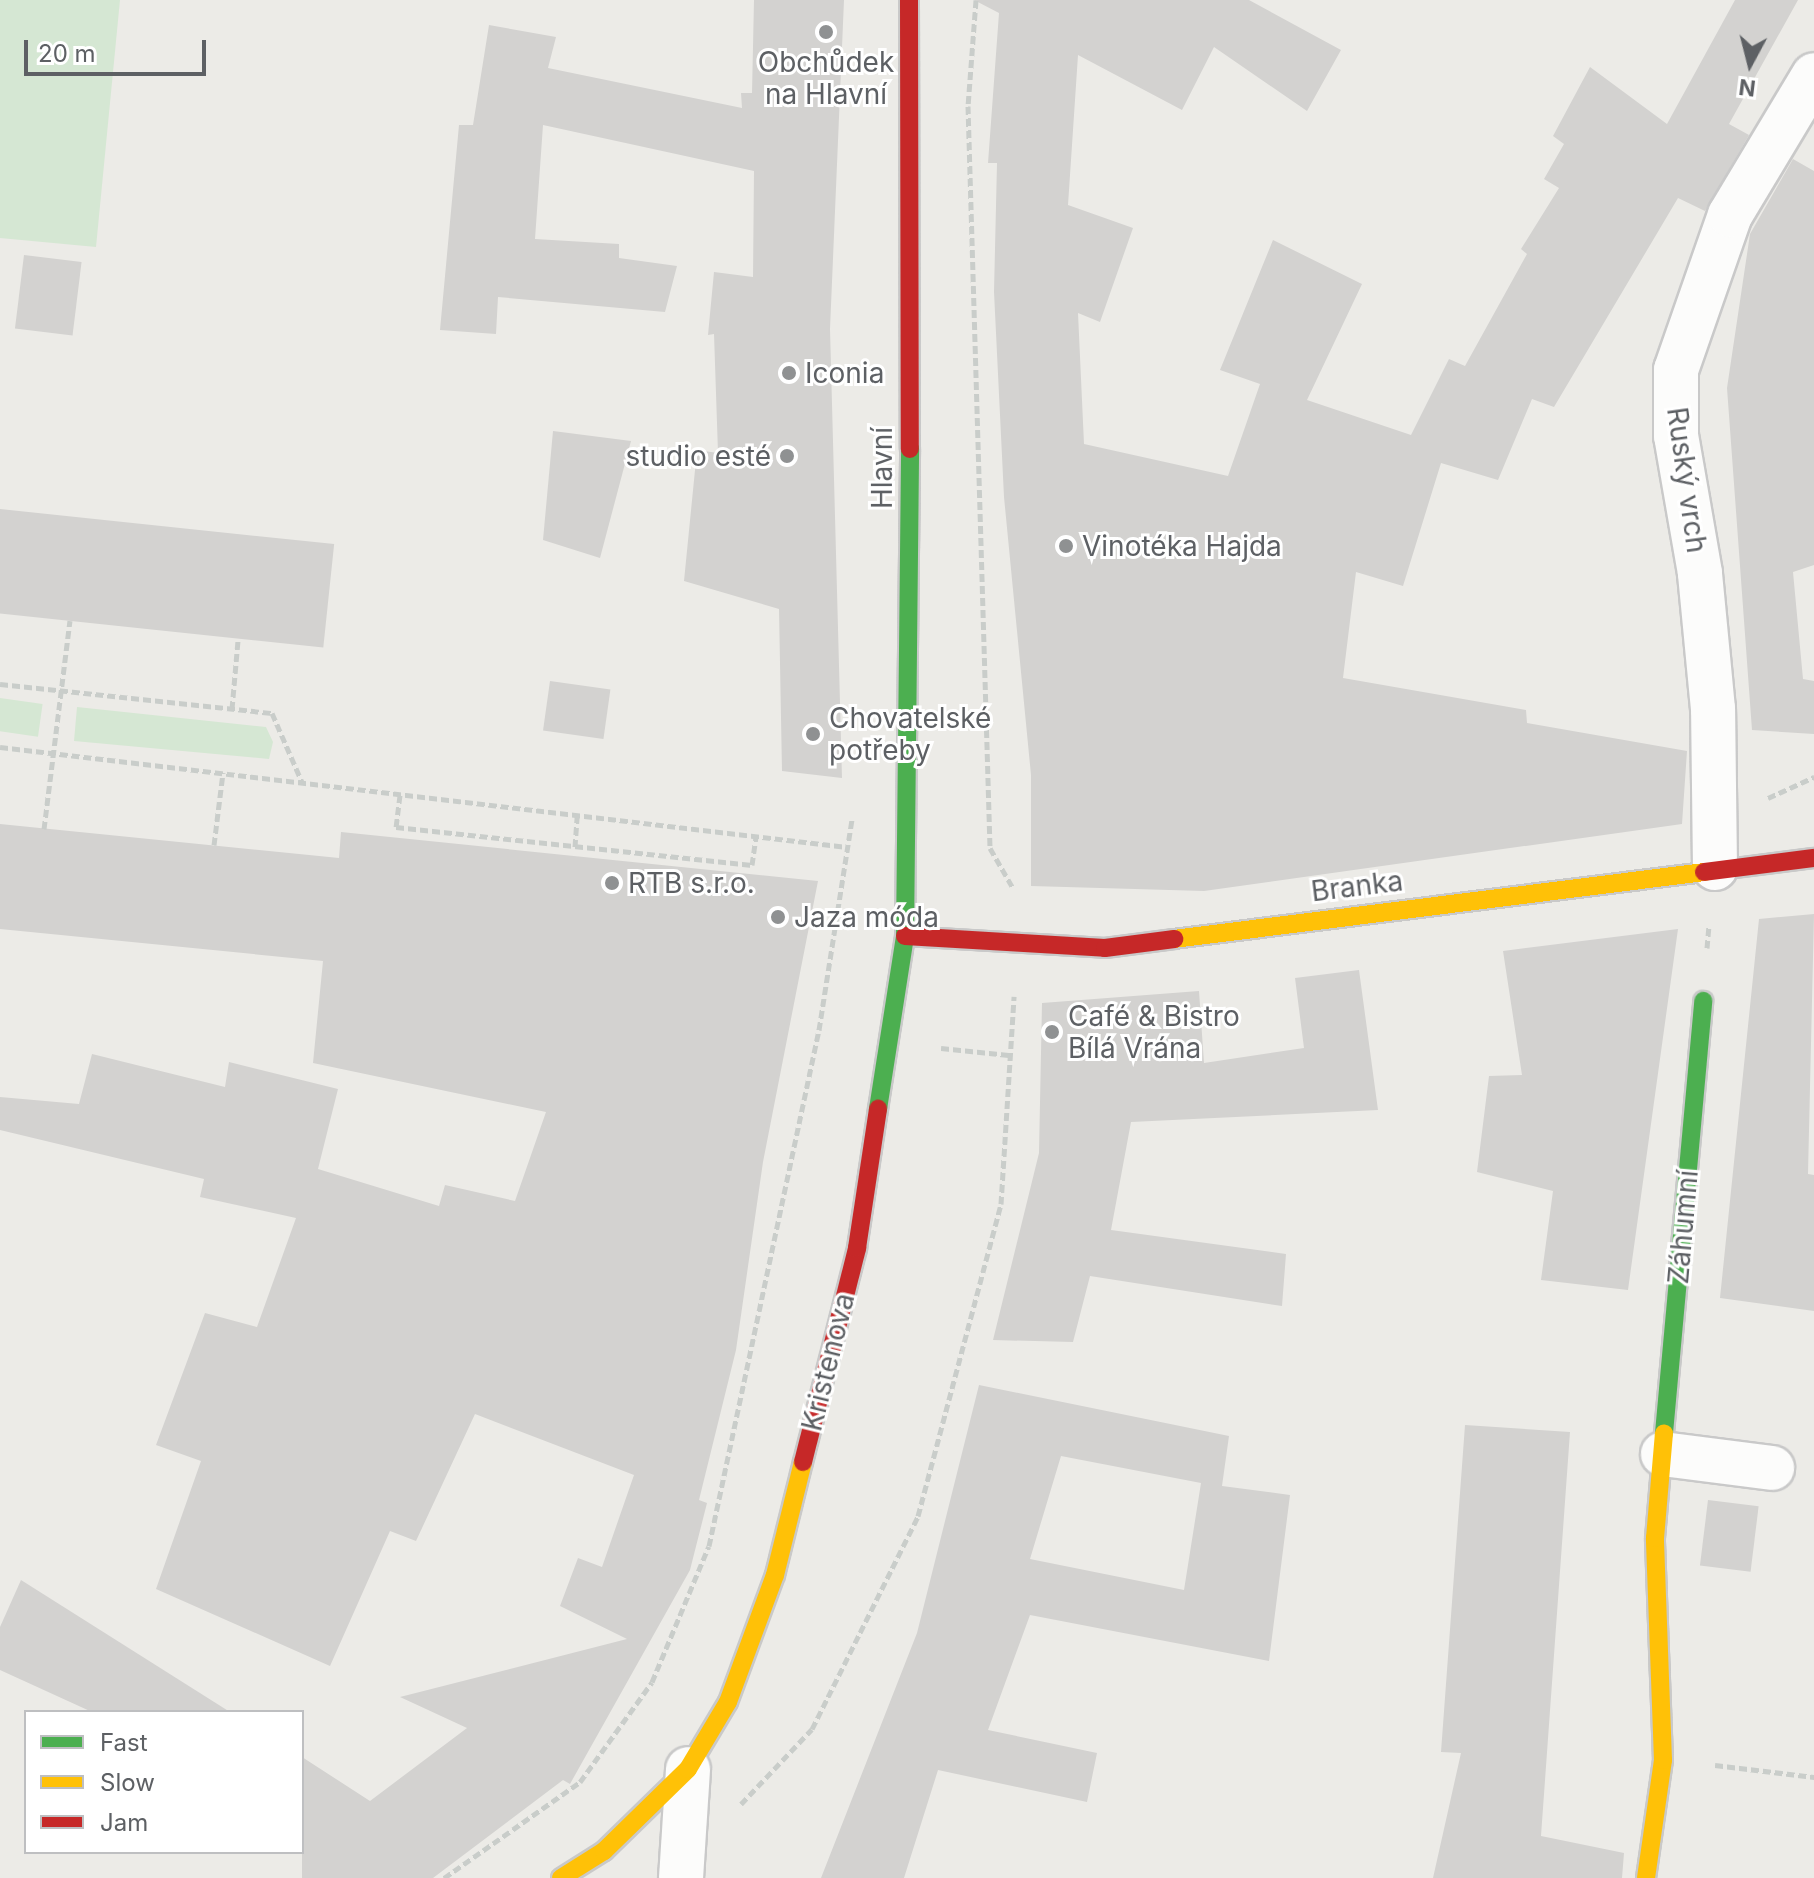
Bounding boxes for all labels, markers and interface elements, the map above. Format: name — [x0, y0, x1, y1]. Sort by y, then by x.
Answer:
marker: Obchůdek na Hlavní — [817, 23, 835, 41]
scale bar — [28, 24, 210, 74]
north arrow — [1710, 24, 1790, 104]
text: 20 m — [38, 39, 96, 68]
place label: Obchůdek na Hlavní — [758, 45, 894, 111]
text: N — [1737, 74, 1757, 102]
place label: Iconia — [805, 356, 884, 390]
marker: Iconia — [780, 364, 798, 382]
street label: Ruský vrch — [1660, 405, 1714, 555]
street label: Hlavní — [865, 427, 899, 509]
place label: studio esté — [626, 439, 771, 473]
marker: studio esté — [778, 447, 796, 465]
place label: Vinotéka Hajda — [1082, 529, 1282, 563]
marker: Vinotéka Hajda — [1057, 537, 1075, 555]
place label: Chovatelské potřeby — [829, 701, 991, 767]
marker: Chovatelské potřeby — [804, 725, 822, 743]
street label: Branka — [1309, 864, 1405, 908]
place label: RTB s.r.o. — [628, 866, 755, 900]
marker: RTB s.r.o. — [603, 874, 621, 892]
place label: Jaza móda — [794, 900, 939, 934]
marker: Jaza móda — [769, 908, 787, 926]
place label: Café & Bistro Bílá Vrána — [1068, 999, 1240, 1065]
marker: Café & Bistro Bílá Vrána — [1043, 1023, 1061, 1041]
street label: Záhumní — [1661, 1169, 1705, 1285]
street label: Kristenova — [795, 1290, 861, 1434]
legend — [24, 1710, 304, 1854]
text: Fast — [100, 1728, 148, 1757]
text: Slow — [100, 1768, 155, 1797]
text: Jam — [100, 1808, 148, 1837]

